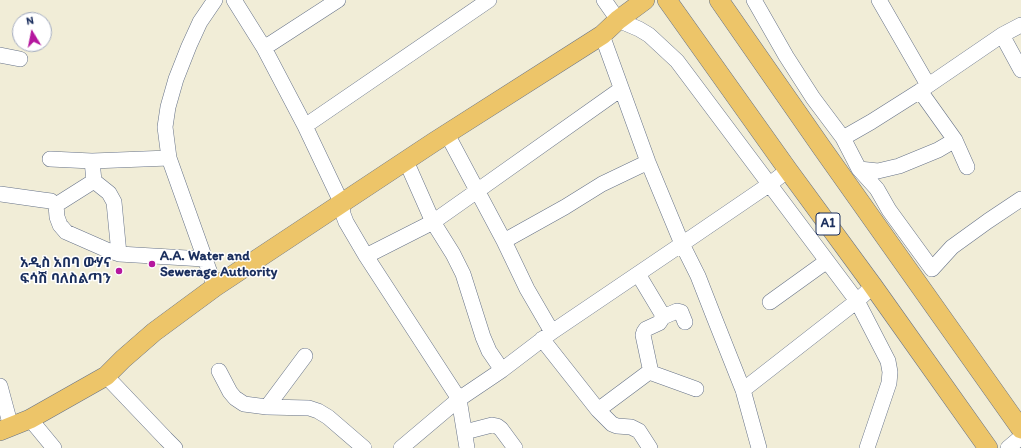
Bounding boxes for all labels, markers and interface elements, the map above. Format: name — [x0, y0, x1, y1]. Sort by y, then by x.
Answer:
north arrow — [12, 12, 52, 52]
text: N — [25, 14, 35, 28]
road number: A1 — [816, 213, 840, 235]
place label: A.A. Water and Sewerage Authority — [160, 248, 277, 280]
place label: አዲስ አበባ ውሃና ፍሳሽ ባለስልጣን — [20, 255, 111, 288]
marker: A.A. Water and Sewerage Authority — [147, 259, 157, 269]
marker: አዲስ አበባ ውሃና ፍሳሽ ባለስልጣን — [114, 266, 124, 276]

